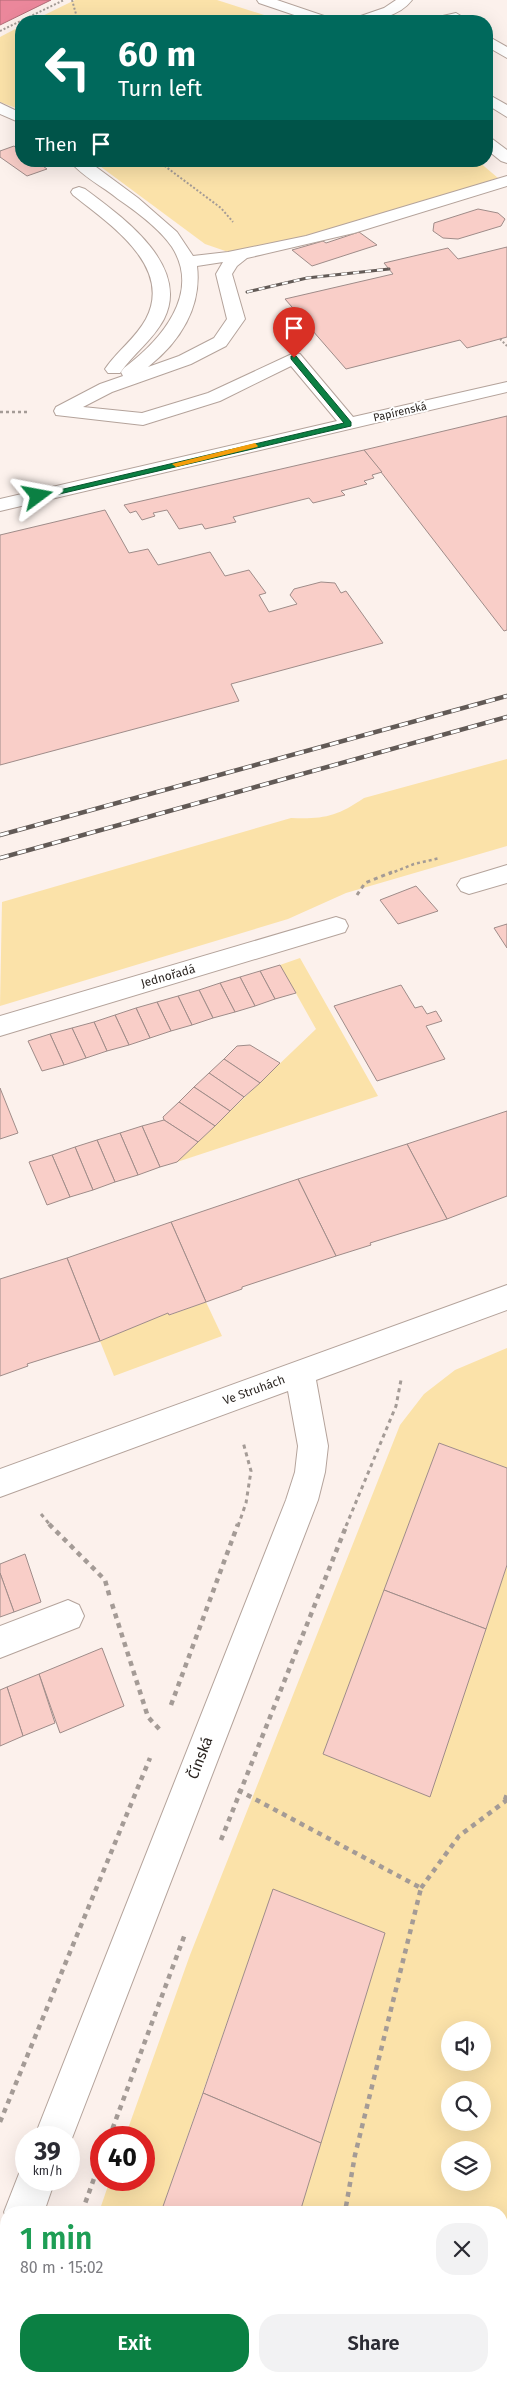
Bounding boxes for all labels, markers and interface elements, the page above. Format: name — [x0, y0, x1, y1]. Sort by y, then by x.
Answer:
text: 60 m — [118, 33, 196, 75]
icon: left — [35, 35, 100, 100]
text: Turn left — [118, 75, 202, 102]
icon: arrive — [87, 130, 115, 158]
text: Then — [35, 133, 77, 156]
pin — [273, 307, 315, 358]
icon: arrive — [280, 314, 308, 342]
street label: Papírenská — [372, 400, 428, 424]
position arrow — [11, 469, 63, 521]
street label: Jednořadá — [139, 962, 197, 990]
street label: Ve Struhách — [221, 1372, 287, 1408]
street label: Čínská — [184, 1734, 216, 1782]
map controls — [441, 2021, 491, 2191]
button: sound — [441, 2021, 491, 2071]
button: search — [441, 2081, 491, 2131]
speed limit sign: 40 — [90, 2126, 155, 2191]
text: 39 — [34, 2137, 61, 2167]
button: layers — [441, 2141, 491, 2191]
text: km/h — [33, 2164, 62, 2178]
text: 1 min — [20, 2221, 92, 2257]
button: close — [436, 2223, 488, 2275]
text: 80 m · 15:02 — [20, 2258, 103, 2277]
button: Exit — [20, 2314, 249, 2372]
button: Share — [259, 2314, 488, 2372]

